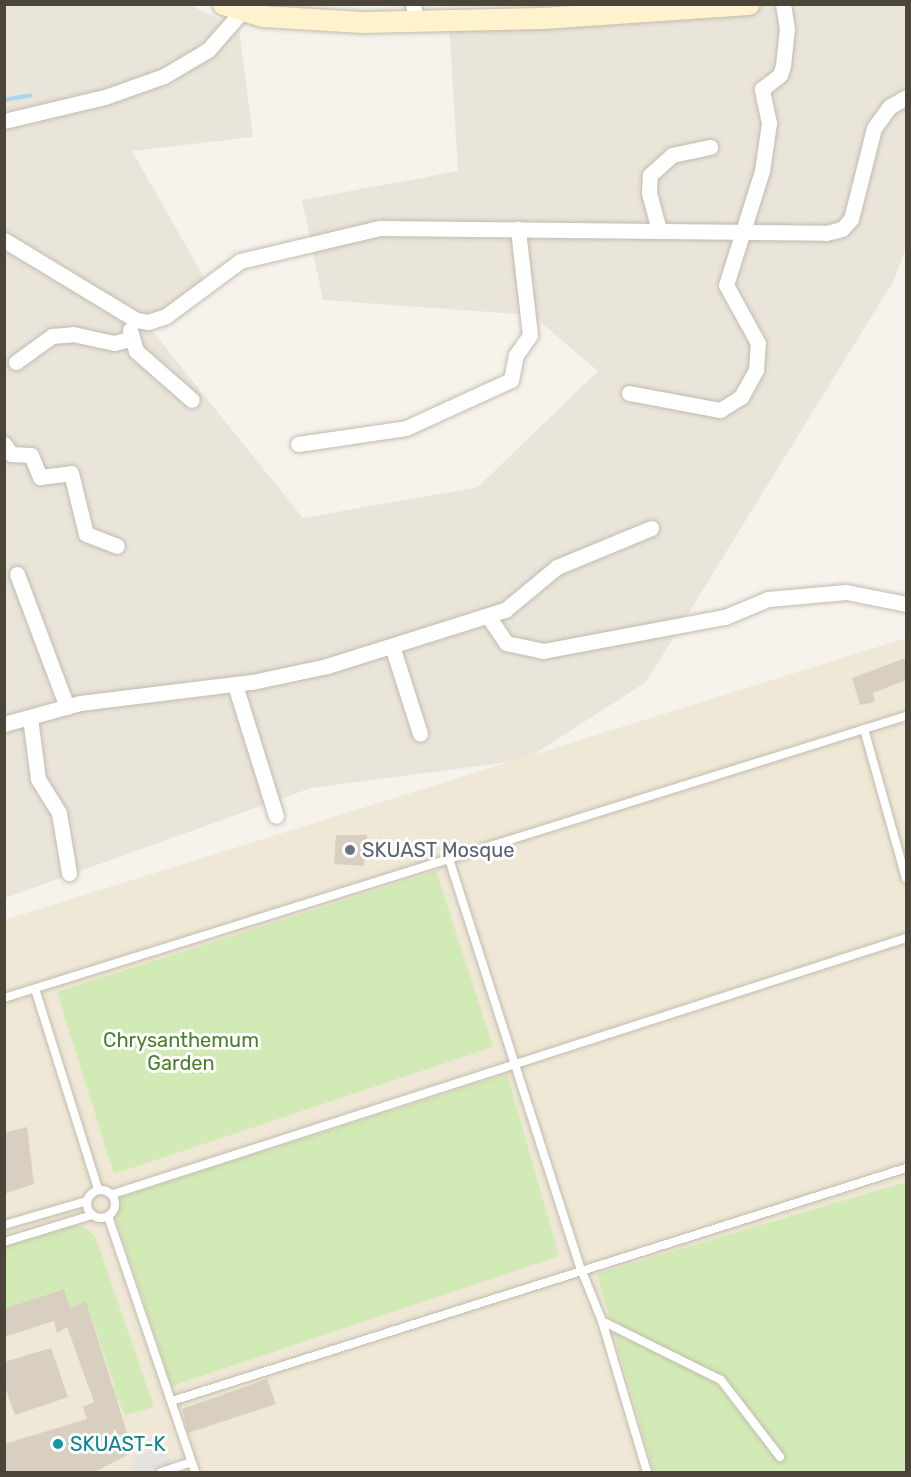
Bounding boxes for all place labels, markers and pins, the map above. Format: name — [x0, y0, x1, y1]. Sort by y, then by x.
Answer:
place label: SKUAST Mosque — [362, 838, 515, 862]
marker: SKUAST Mosque — [343, 843, 357, 857]
place label: SKUAST-K — [70, 1432, 166, 1456]
marker: SKUAST-K — [51, 1437, 65, 1451]

